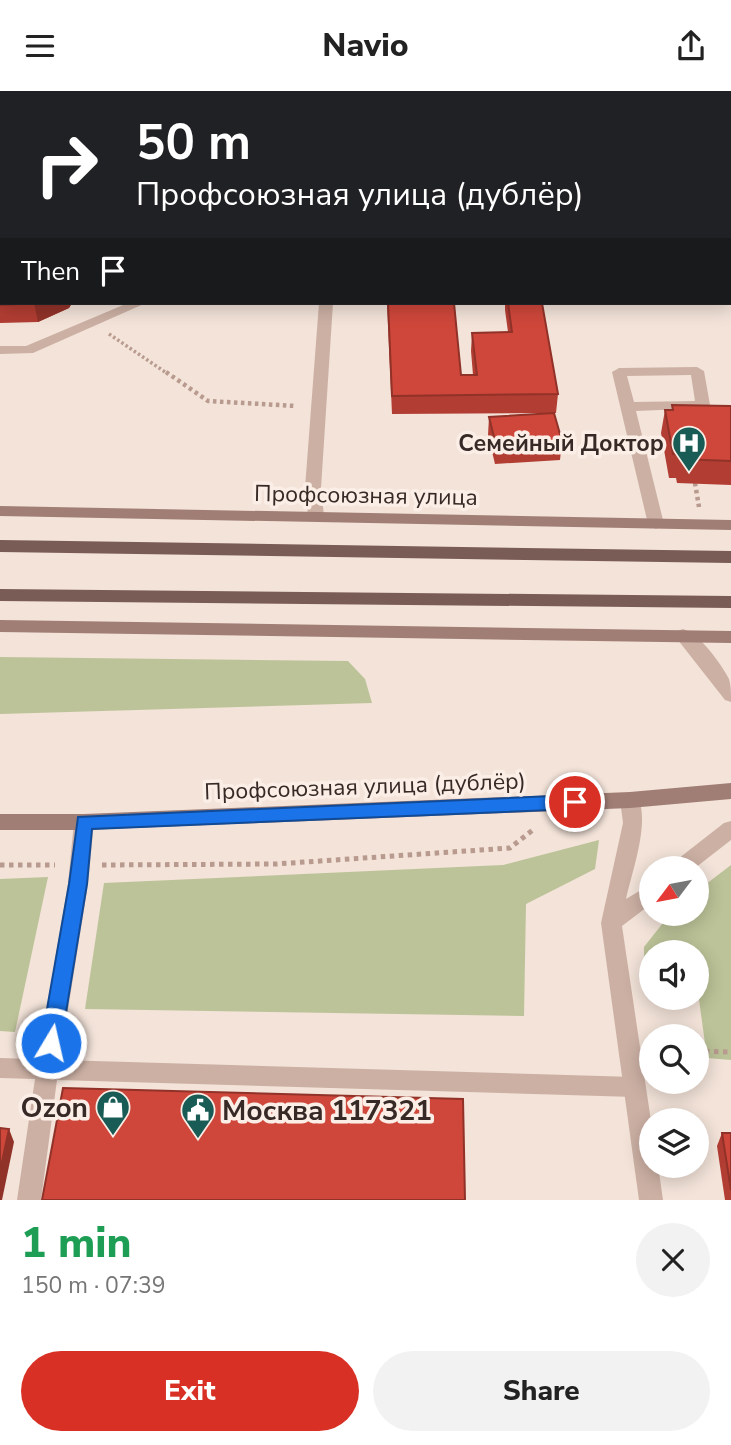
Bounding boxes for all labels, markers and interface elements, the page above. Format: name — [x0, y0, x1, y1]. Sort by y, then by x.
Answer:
text: Navio — [322, 24, 409, 67]
icon: menu — [21, 27, 59, 65]
icon: share — [672, 27, 710, 65]
text: 50 m — [136, 109, 251, 176]
icon: right — [21, 119, 112, 210]
text: Профсоюзная улица (дублёр) — [136, 173, 584, 216]
icon: arrive — [94, 252, 132, 290]
text: Then — [21, 254, 80, 289]
hospital icon: Семейный Доктор — [670, 424, 708, 473]
place label: Семейный Доктор — [458, 428, 664, 459]
street label: Профсоюзная улица — [254, 478, 478, 513]
street label: Профсоюзная улица (дублёр) — [204, 765, 526, 808]
pin — [545, 772, 605, 832]
icon: arrive — [556, 783, 594, 821]
north arrow — [639, 856, 709, 926]
map controls — [639, 856, 709, 1178]
button: sound — [639, 940, 709, 1010]
position arrow — [14, 1006, 88, 1080]
button: search — [639, 1024, 709, 1094]
shop icon: Ozon — [94, 1088, 132, 1137]
place label: Ozon — [21, 1089, 88, 1127]
public building icon: Москва 117321 — [179, 1091, 217, 1140]
place label: Москва 117321 — [222, 1092, 432, 1130]
button: layers — [639, 1108, 709, 1178]
text: 1 min — [21, 1215, 131, 1272]
button: close — [636, 1223, 710, 1297]
text: 150 m · 07:39 — [21, 1270, 166, 1301]
button: Exit — [21, 1351, 359, 1431]
button: Share — [373, 1351, 710, 1431]

